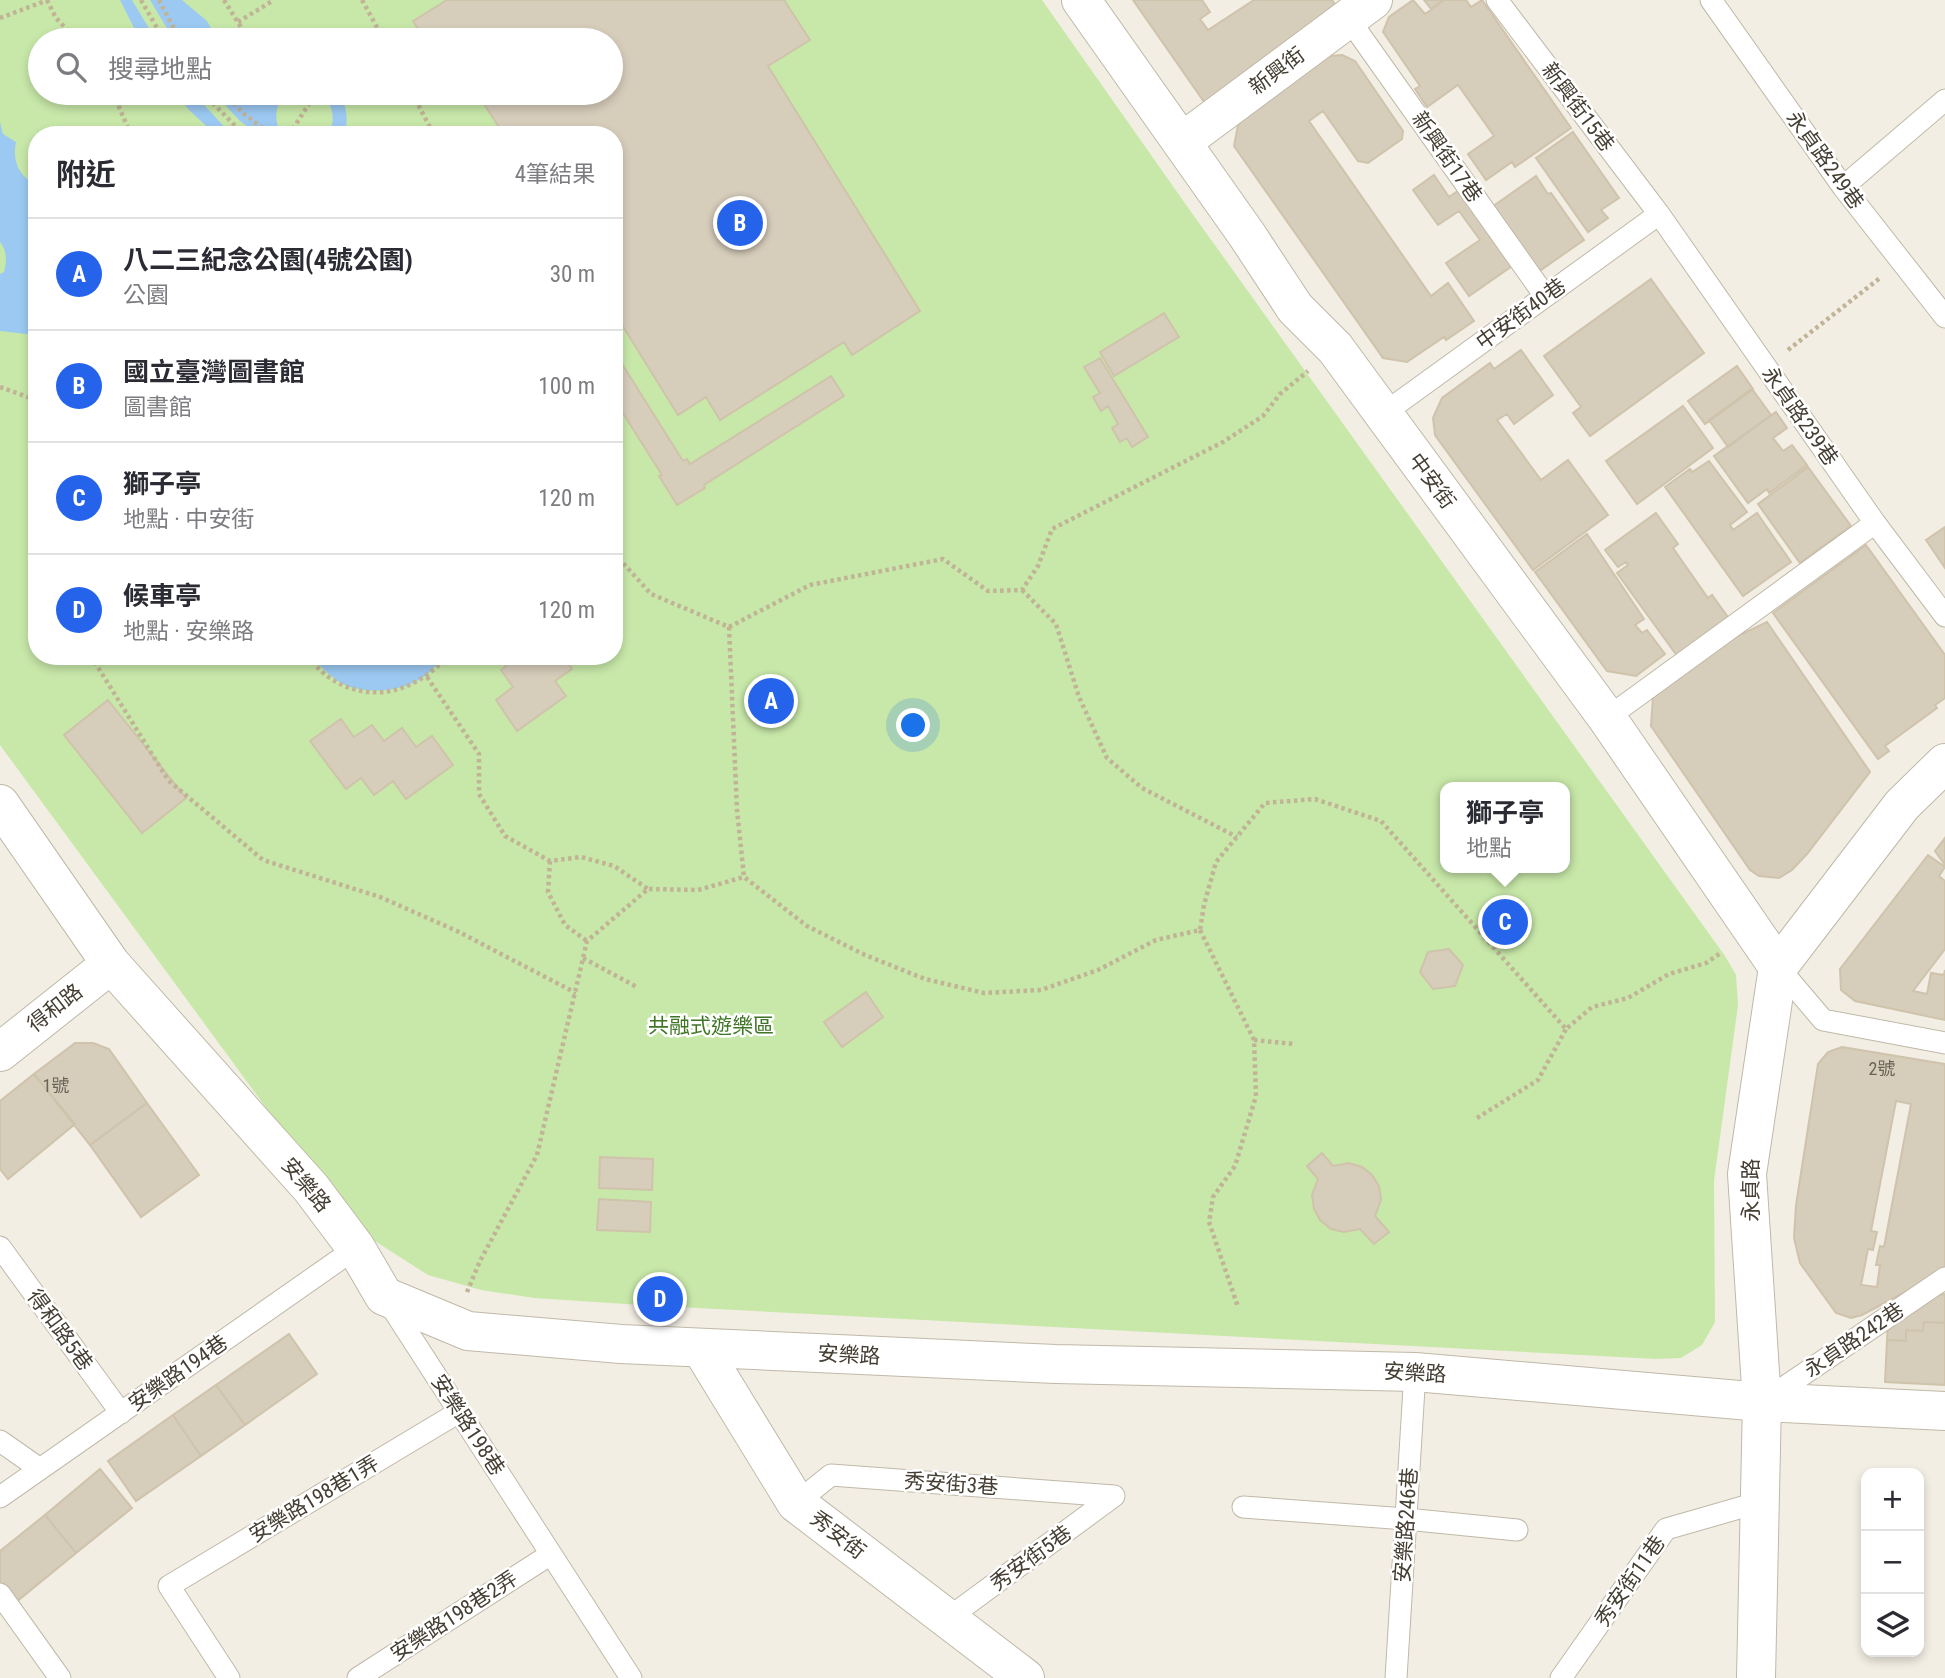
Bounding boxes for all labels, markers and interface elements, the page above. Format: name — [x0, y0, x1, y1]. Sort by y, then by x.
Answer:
search box — [28, 28, 623, 105]
street label: 新興街 — [1245, 42, 1309, 100]
icon: search — [52, 48, 90, 86]
text: 搜尋地點 — [108, 54, 212, 84]
street label: 新興街15巷 — [1537, 58, 1619, 156]
street label: 永貞路249巷 — [1781, 106, 1869, 214]
street label: 新興街17巷 — [1407, 107, 1487, 207]
text: 附近 — [56, 157, 116, 192]
text: 4筆結果 — [515, 161, 595, 188]
pin: B — [717, 197, 763, 249]
text: 八二三紀念公園(4號公園) — [123, 245, 413, 275]
text: A — [72, 261, 86, 288]
text: 30 m — [550, 261, 595, 288]
street label: 中安街40巷 — [1472, 274, 1570, 354]
text: 公園 — [123, 282, 169, 309]
text: 國立臺灣圖書館 — [123, 357, 305, 387]
street label: 永貞路239巷 — [1757, 362, 1843, 470]
text: B — [73, 373, 85, 400]
text: 100 m — [538, 373, 595, 400]
text: 圖書館 — [123, 394, 192, 421]
street label: 中安街 — [1404, 448, 1460, 514]
text: 獅子亭 — [123, 469, 201, 499]
text: C — [72, 485, 86, 512]
text: 120 m — [538, 485, 595, 512]
text: 地點 · 中安街 — [123, 506, 254, 533]
text: 候車亭 — [123, 581, 201, 611]
text: D — [73, 597, 86, 624]
text: 120 m — [538, 597, 595, 624]
text: 地點 · 安樂路 — [123, 618, 254, 645]
pin: A — [748, 675, 794, 727]
your location — [896, 708, 930, 742]
popup — [1440, 782, 1570, 873]
text: 獅子亭 — [1466, 798, 1544, 828]
text: 地點 — [1466, 835, 1512, 862]
pin: C — [1482, 896, 1528, 948]
street label: 得和路 — [23, 979, 87, 1037]
park label: 共融式遊樂區 — [648, 1014, 774, 1038]
house number: 2號 — [1869, 1058, 1895, 1079]
house number: 1號 — [43, 1075, 69, 1096]
street label: 安樂路 — [277, 1153, 335, 1217]
street label: 永貞路 — [1739, 1159, 1763, 1222]
pin: D — [637, 1273, 683, 1325]
street label: 得和路5巷 — [23, 1285, 97, 1375]
street label: 永貞路242巷 — [1800, 1298, 1908, 1382]
street label: 安樂路194巷 — [124, 1330, 232, 1416]
street label: 安樂路 — [817, 1341, 881, 1369]
street label: 安樂路 — [1383, 1359, 1447, 1387]
street label: 安樂路198巷 — [427, 1370, 509, 1480]
street label: 安樂路198巷1弄 — [245, 1451, 383, 1547]
street label: 安樂路246巷 — [1390, 1467, 1422, 1583]
map controls — [1861, 1468, 1924, 1657]
button: + — [1861, 1468, 1924, 1531]
street label: 秀安街3巷 — [903, 1469, 999, 1499]
street label: 秀安街 — [806, 1506, 870, 1564]
street label: 秀安街5巷 — [986, 1521, 1076, 1595]
street label: 秀安街11巷 — [1590, 1531, 1670, 1631]
button: − — [1861, 1531, 1924, 1594]
street label: 安樂路198巷2弄 — [386, 1566, 522, 1666]
button: layers — [1861, 1594, 1924, 1657]

